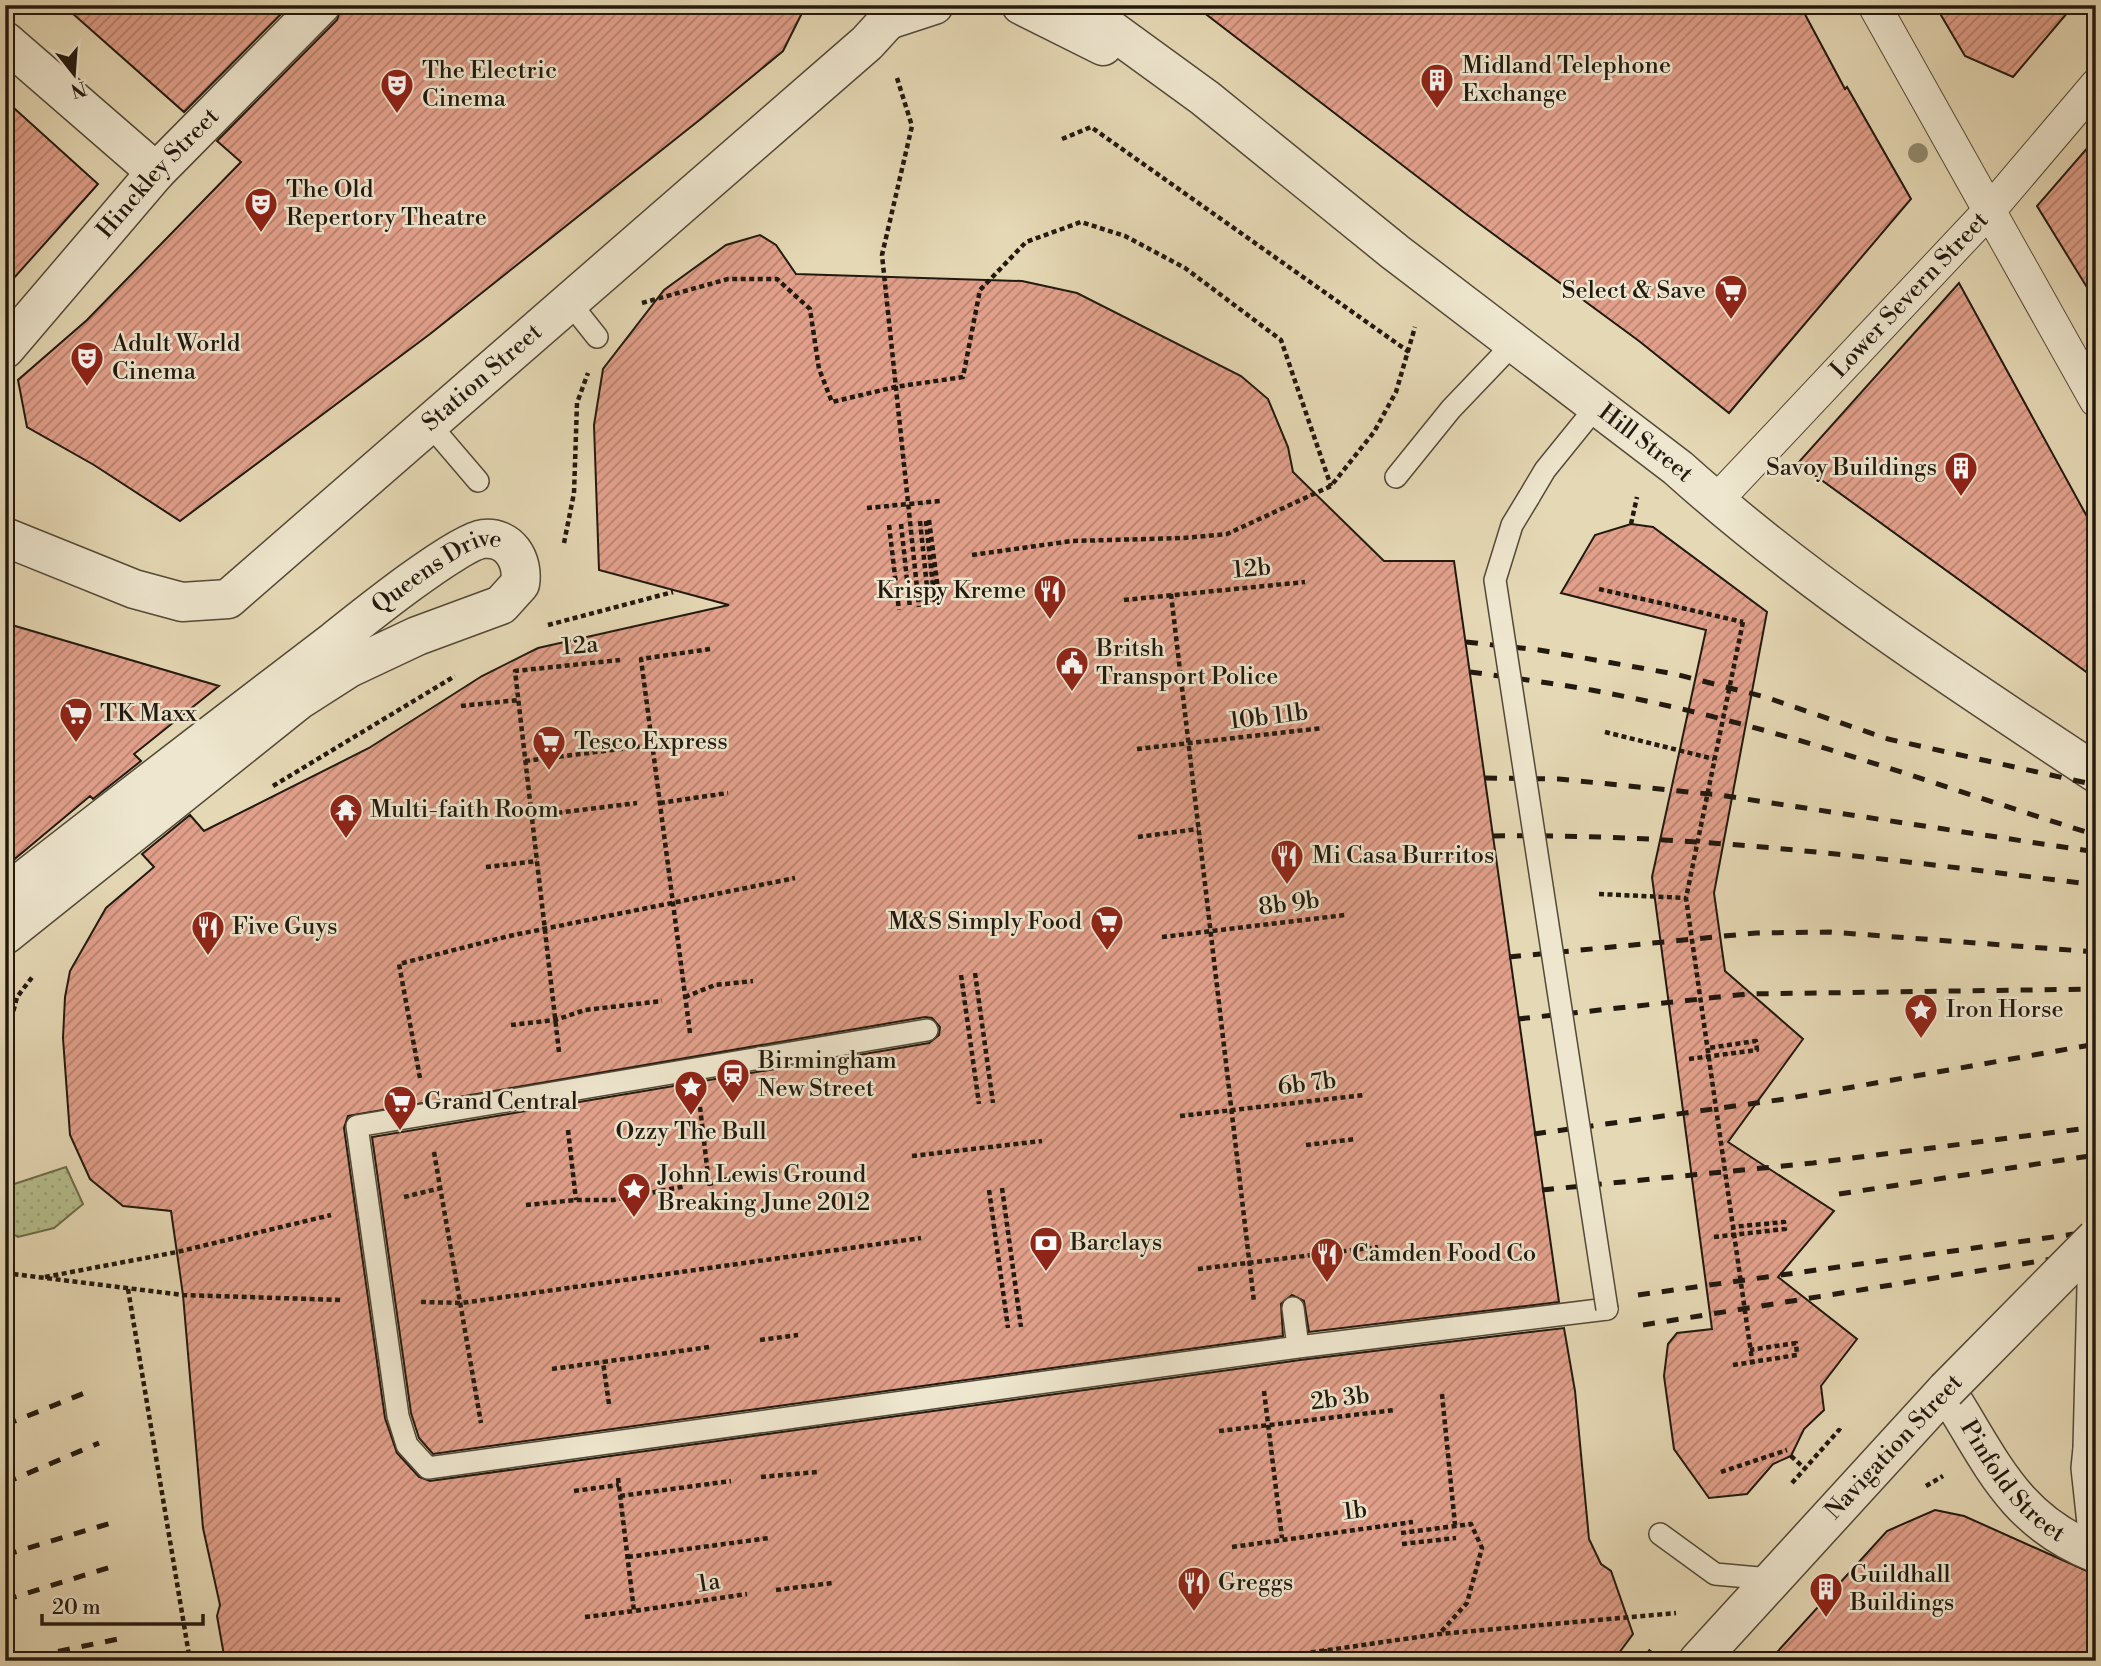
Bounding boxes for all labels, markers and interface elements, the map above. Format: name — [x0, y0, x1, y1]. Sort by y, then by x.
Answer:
north arrow — [38, 38, 108, 108]
place label: Midland Telephone Exchange — [1462, 51, 1671, 109]
place label: The Electric Cinema — [422, 56, 557, 114]
building icon: Midland Telephone Exchange — [1418, 61, 1456, 110]
theatre icon: The Electric Cinema — [378, 66, 416, 115]
text: N — [68, 76, 89, 103]
street label: Hinckley Street — [91, 101, 226, 245]
place label: The Old Repertory Theatre — [286, 175, 487, 233]
theatre icon: The Old Repertory Theatre — [242, 185, 280, 234]
street label: Lower Severn Street — [1824, 205, 1996, 385]
supermarket icon: Select & Save — [1712, 272, 1750, 321]
place label: Select & Save — [1562, 276, 1706, 306]
street label: Station Street — [416, 317, 549, 438]
place label: Adult World Cinema — [111, 329, 241, 387]
theatre icon: Adult World Cinema — [68, 339, 106, 388]
street label: Hill Street — [1592, 397, 1700, 490]
building icon: Savoy Buildings — [1942, 449, 1980, 498]
place label: Savoy Buildings — [1766, 453, 1937, 483]
street label: Queens Drive — [366, 523, 505, 620]
street label: 12b — [1232, 552, 1272, 586]
restaurant icon: Krispy Kreme — [1031, 572, 1069, 621]
place label: Krispy Kreme — [876, 576, 1026, 606]
street label: 12a — [560, 629, 600, 663]
place label: Britsh Transport Police — [1095, 634, 1278, 692]
public building icon: Britsh Transport Police — [1053, 644, 1091, 693]
supermarket icon: TK Maxx — [57, 695, 95, 744]
street label: 10b 11b — [1228, 697, 1310, 737]
place label: TK Maxx — [100, 699, 198, 729]
supermarket icon: Tesco Express — [530, 723, 568, 772]
place label: Tesco Express — [574, 727, 728, 757]
temple icon: Multi-faith Room — [327, 791, 365, 840]
place label: Multi-faith Room — [370, 795, 559, 825]
restaurant icon: Mi Casa Burritos — [1268, 837, 1306, 886]
place label: Mi Casa Burritos — [1312, 841, 1494, 871]
street label: 8b 9b — [1257, 885, 1321, 923]
supermarket icon: M&S Simply Food — [1088, 903, 1126, 952]
place label: M&S Simply Food — [888, 907, 1082, 937]
restaurant icon: Five Guys — [189, 908, 227, 957]
place label: Five Guys — [232, 912, 338, 942]
place icon: Iron Horse — [1902, 991, 1940, 1040]
place label: Iron Horse — [1946, 995, 2064, 1025]
place label: Birmingham New Street — [757, 1046, 897, 1104]
station icon: Birmingham New Street — [714, 1056, 752, 1105]
street label: 6b 7b — [1276, 1066, 1338, 1102]
place icon: Ozzy The Bull — [672, 1068, 710, 1117]
supermarket icon: Grand Central — [381, 1083, 419, 1132]
place label: Grand Central — [424, 1087, 578, 1117]
place label: Ozzy The Bull — [616, 1117, 766, 1147]
place label: John Lewis Ground Breaking June 2012 — [657, 1160, 870, 1218]
place icon: John Lewis Ground Breaking June 2012 — [615, 1170, 653, 1219]
bank icon: Barclays — [1027, 1224, 1065, 1273]
place label: Barclays — [1069, 1228, 1162, 1258]
restaurant icon: Camden Food Co — [1308, 1235, 1346, 1284]
place label: Camden Food Co — [1352, 1239, 1536, 1269]
street label: Navigation Street — [1819, 1368, 1969, 1526]
street label: 2b 3b — [1309, 1381, 1371, 1417]
street label: Pinfold Street — [1953, 1415, 2071, 1549]
street label: 1b — [1341, 1495, 1369, 1527]
place label: Guildhall Buildings — [1849, 1560, 1954, 1618]
restaurant icon: Greggs — [1175, 1564, 1213, 1613]
street label: 1a — [696, 1566, 723, 1600]
place label: Greggs — [1218, 1568, 1293, 1598]
building icon: Guildhall Buildings — [1807, 1570, 1845, 1619]
scale bar — [42, 1582, 203, 1626]
text: 20 m — [52, 1595, 101, 1621]

